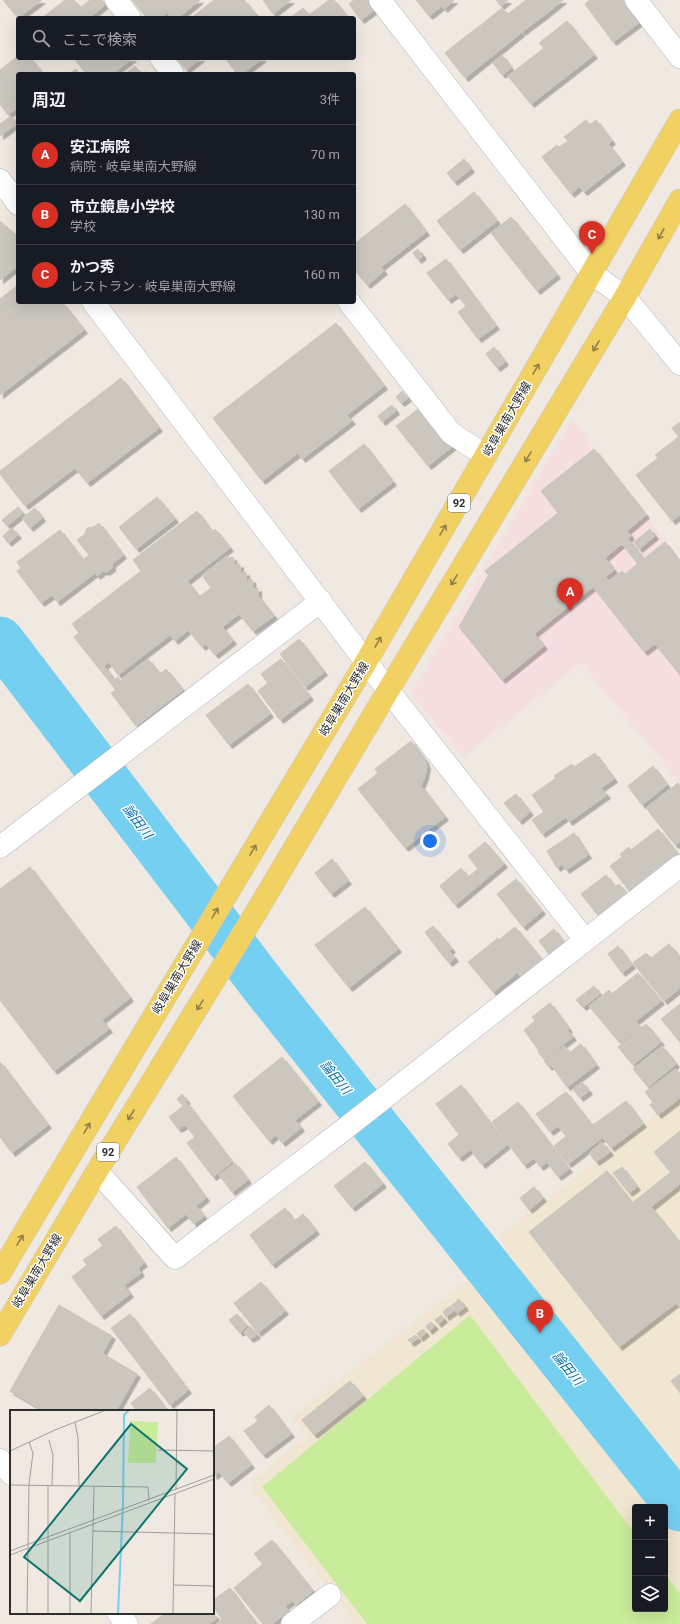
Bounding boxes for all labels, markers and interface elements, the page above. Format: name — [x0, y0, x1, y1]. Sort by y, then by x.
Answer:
search box — [16, 16, 356, 60]
icon: search — [30, 27, 52, 49]
text: ここで検索 — [62, 31, 137, 49]
text: 周辺 — [32, 90, 66, 110]
text: 3件 — [320, 92, 340, 107]
text: 安江病院 — [70, 138, 130, 156]
text: A — [41, 147, 49, 162]
text: 70 m — [311, 147, 340, 162]
text: 病院 · 岐阜巣南大野線 — [70, 159, 197, 174]
text: 市立鏡島小学校 — [70, 198, 175, 216]
text: B — [41, 207, 49, 222]
text: 130 m — [303, 207, 340, 222]
text: 学校 — [70, 219, 96, 234]
pin: C — [579, 221, 605, 254]
one-way arrow — [656, 227, 664, 239]
text: かつ秀 — [70, 258, 115, 276]
text: C — [41, 267, 49, 282]
text: 160 m — [303, 267, 340, 282]
text: レストラン · 岐阜巣南大野線 — [70, 279, 236, 294]
one-way arrow — [591, 340, 599, 352]
one-way arrow — [533, 363, 541, 375]
street label: 岐阜巣南大野線 — [480, 379, 534, 459]
one-way arrow — [524, 451, 532, 463]
road number: 92 — [448, 494, 470, 512]
one-way arrow — [439, 524, 447, 536]
one-way arrow — [450, 574, 458, 585]
pin: A — [557, 578, 583, 611]
one-way arrow — [374, 636, 382, 648]
street label: 岐阜巣南大野線 — [316, 659, 372, 739]
water label: 論田川 — [120, 801, 157, 843]
your location — [420, 831, 440, 851]
one-way arrow — [250, 844, 258, 856]
one-way arrow — [212, 907, 220, 919]
street label: 岐阜巣南大野線 — [149, 937, 205, 1017]
one-way arrow — [195, 999, 203, 1011]
water label: 論田川 — [318, 1057, 355, 1099]
one-way arrow — [127, 1109, 135, 1121]
one-way arrow — [83, 1122, 91, 1134]
road number: 92 — [97, 1143, 119, 1161]
street label: 岐阜巣南大野線 — [9, 1231, 65, 1311]
one-way arrow — [16, 1235, 24, 1246]
pin: B — [527, 1300, 553, 1333]
water label: 論田川 — [550, 1348, 587, 1390]
inset map — [10, 1410, 214, 1614]
map controls — [632, 1504, 668, 1612]
button: + — [632, 1504, 668, 1540]
button: − — [632, 1540, 668, 1576]
button: layers — [632, 1576, 668, 1612]

